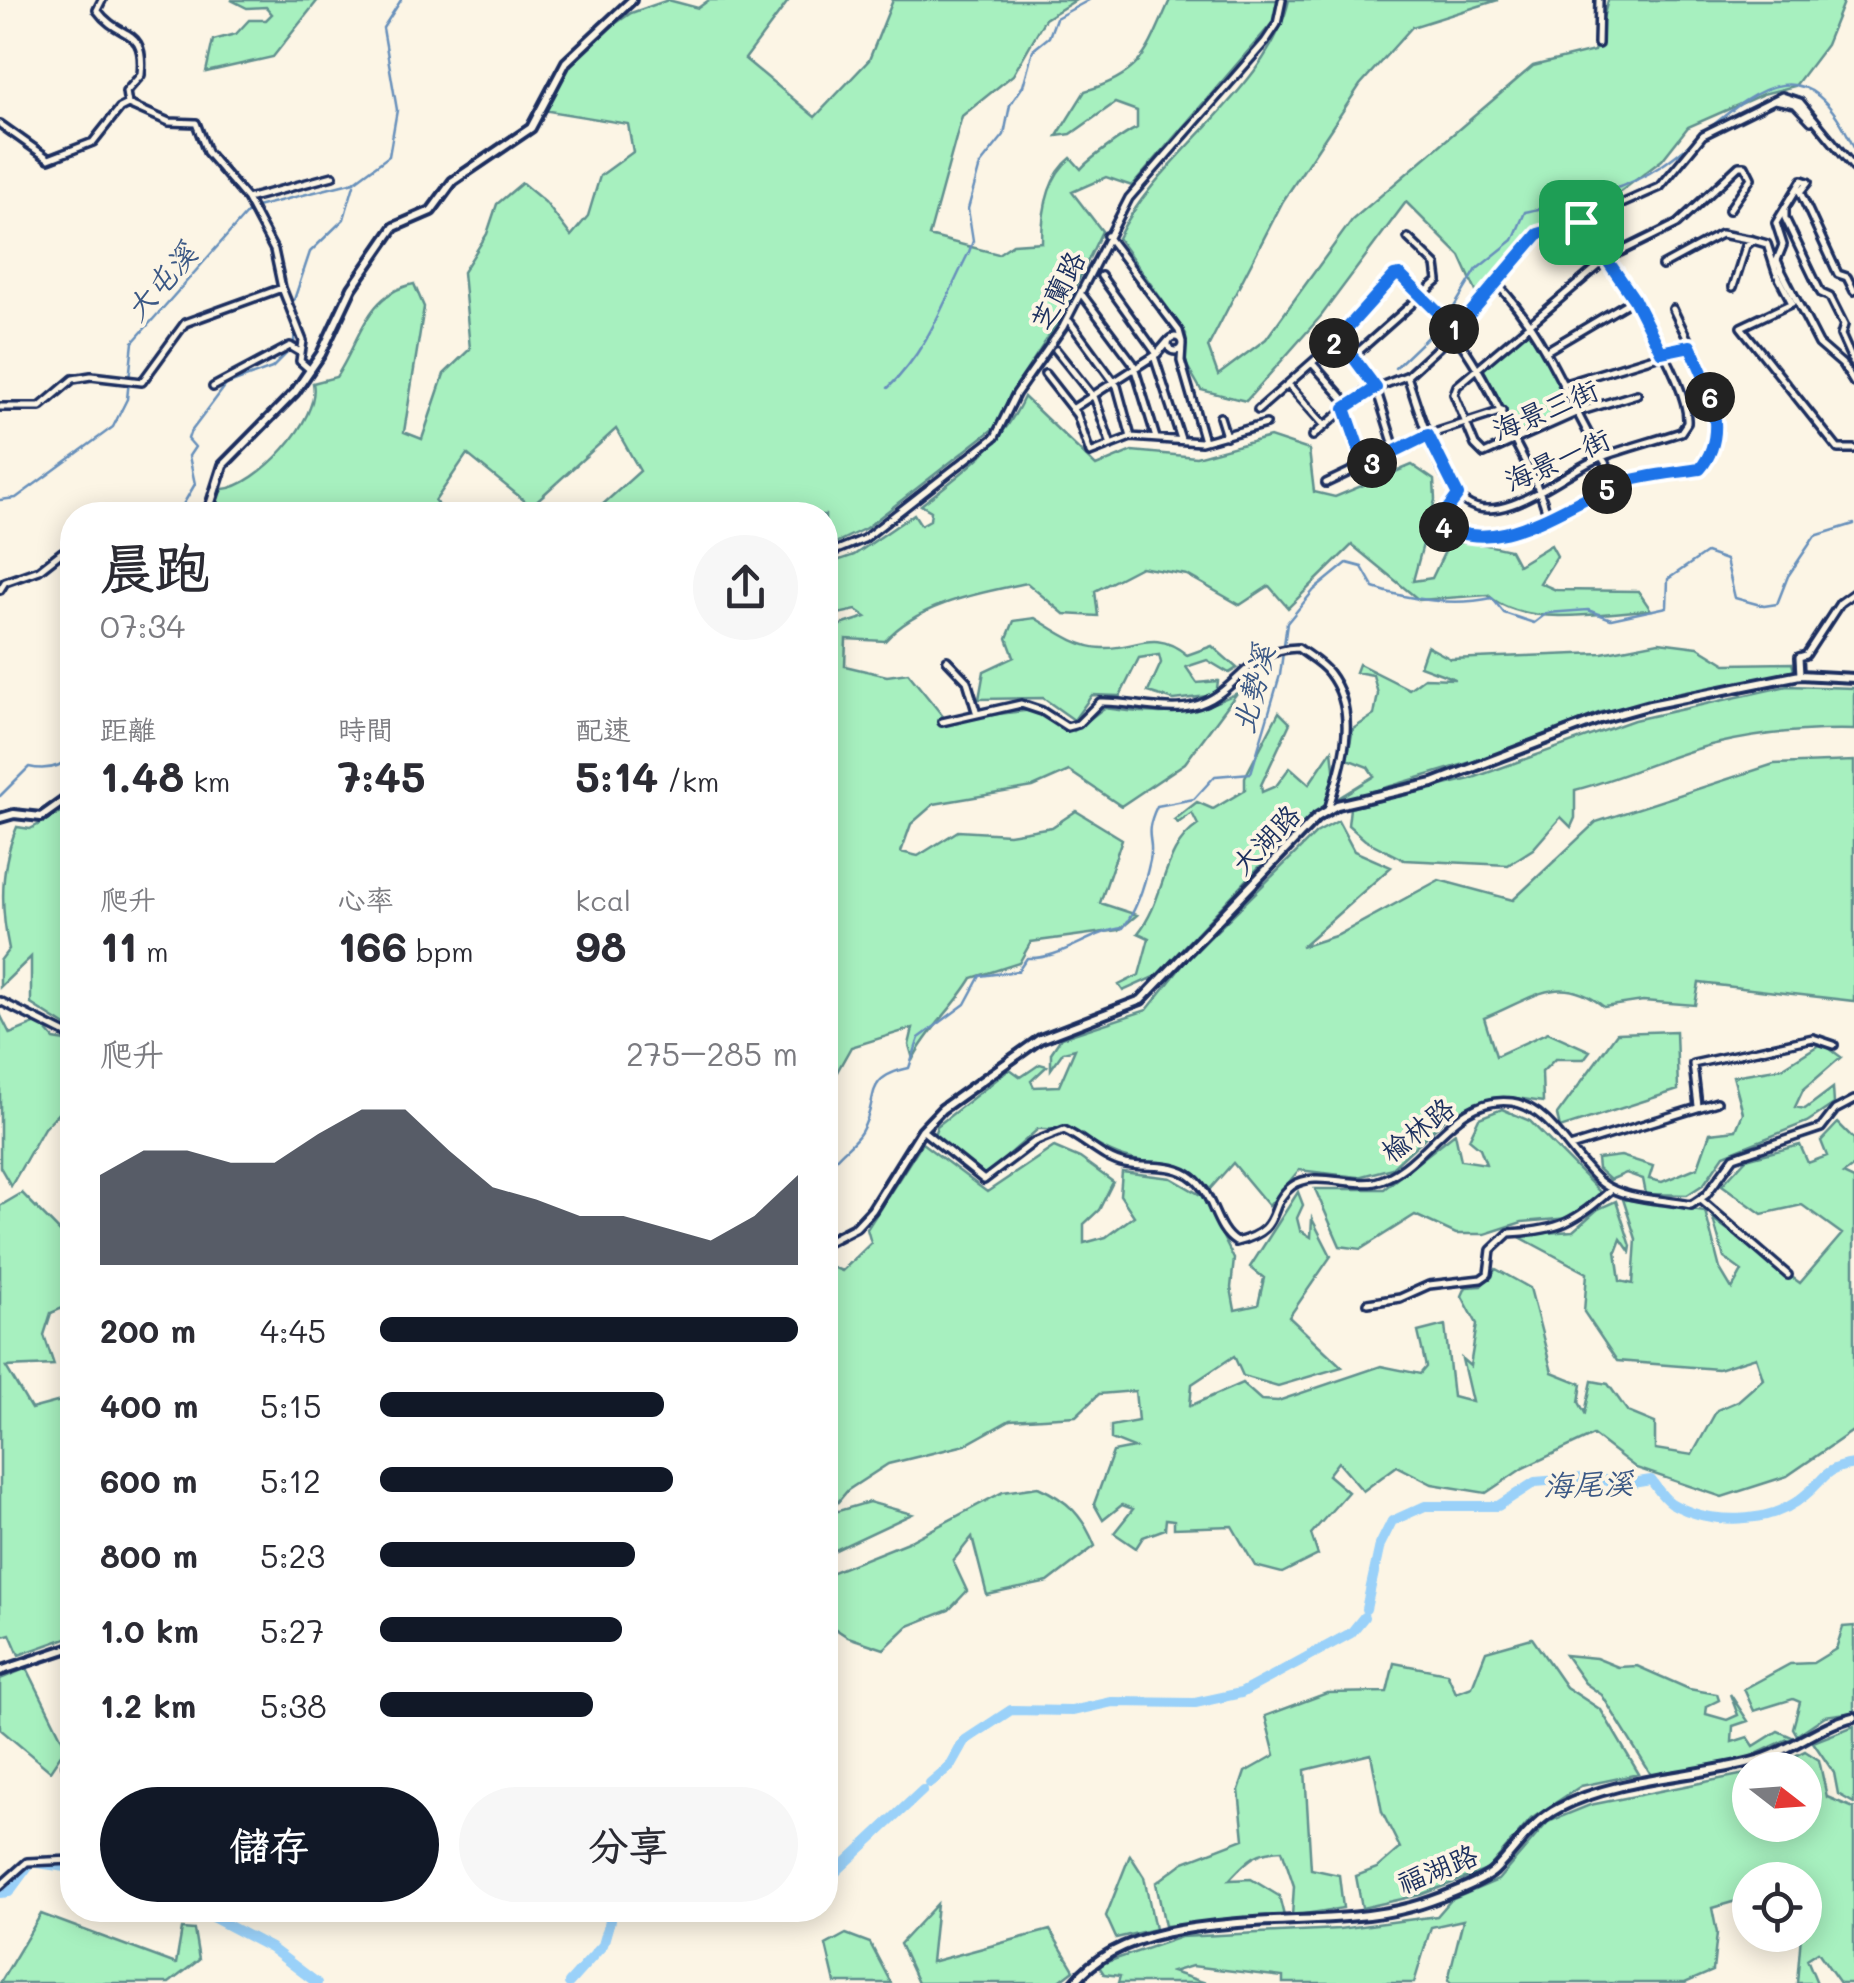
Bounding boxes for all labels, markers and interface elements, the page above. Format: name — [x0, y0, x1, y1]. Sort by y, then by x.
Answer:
pin — [1539, 180, 1624, 265]
icon: arrive — [1554, 195, 1609, 250]
water label: 大屯溪 — [115, 232, 206, 328]
street label: 芝蘭路 — [1022, 244, 1092, 336]
pin: 1 — [1429, 304, 1479, 354]
text: 1 — [1448, 311, 1460, 347]
pin: 2 — [1309, 318, 1359, 368]
text: 2 — [1326, 325, 1342, 361]
street label: 海景三街 — [1486, 371, 1604, 447]
pin: 6 — [1685, 372, 1735, 422]
text: 6 — [1702, 379, 1718, 415]
street label: 海景一街 — [1499, 420, 1615, 498]
pin: 3 — [1347, 438, 1397, 488]
text: 3 — [1364, 445, 1380, 481]
pin: 5 — [1582, 464, 1632, 514]
text: 5 — [1599, 471, 1615, 507]
pin: 4 — [1419, 502, 1469, 552]
text: 4 — [1435, 509, 1453, 545]
text: 晨跑 — [100, 530, 210, 602]
button: share — [693, 535, 798, 640]
text: 07:34 — [100, 604, 185, 646]
water label: 北勢溪 — [1222, 639, 1283, 738]
text: 距離 — [100, 711, 156, 747]
text: 時間 — [338, 711, 394, 747]
text: 配速 — [575, 711, 631, 747]
text: 1.48 — [100, 748, 184, 803]
text: 7:45 — [338, 748, 426, 803]
text: 5:14 — [575, 748, 658, 803]
text: km — [184, 763, 230, 799]
text: /km — [658, 763, 719, 799]
street label: 大湖路 — [1223, 796, 1307, 882]
text: 爬升 — [100, 881, 156, 917]
text: 心率 — [338, 881, 394, 917]
text: kcal — [575, 882, 631, 918]
text: 11 — [100, 918, 137, 973]
text: 166 — [338, 918, 407, 973]
text: 98 — [575, 918, 627, 973]
text: m — [137, 933, 169, 969]
text: bpm — [407, 933, 473, 969]
text: 爬升 — [100, 1032, 164, 1074]
text: 275–285 m — [626, 1032, 798, 1074]
street label: 榆林路 — [1373, 1089, 1461, 1169]
text: 200 m — [100, 1309, 196, 1351]
text: 4:45 — [260, 1309, 326, 1351]
text: 400 m — [100, 1384, 198, 1426]
text: 5:15 — [260, 1384, 322, 1426]
text: 600 m — [100, 1459, 197, 1501]
text: 5:12 — [260, 1459, 321, 1501]
water label: 海尾溪 — [1542, 1461, 1636, 1505]
text: 800 m — [100, 1534, 198, 1576]
text: 5:23 — [260, 1534, 325, 1576]
text: 1.0 km — [100, 1609, 199, 1651]
text: 5:27 — [260, 1609, 324, 1651]
text: 1.2 km — [100, 1684, 196, 1726]
text: 5:38 — [260, 1684, 327, 1726]
north arrow — [1732, 1752, 1822, 1842]
map controls — [1732, 1752, 1822, 1952]
button: 儲存 — [100, 1787, 439, 1902]
button: 分享 — [459, 1787, 798, 1902]
street label: 福湖路 — [1391, 1836, 1483, 1900]
button: locate — [1732, 1862, 1822, 1952]

